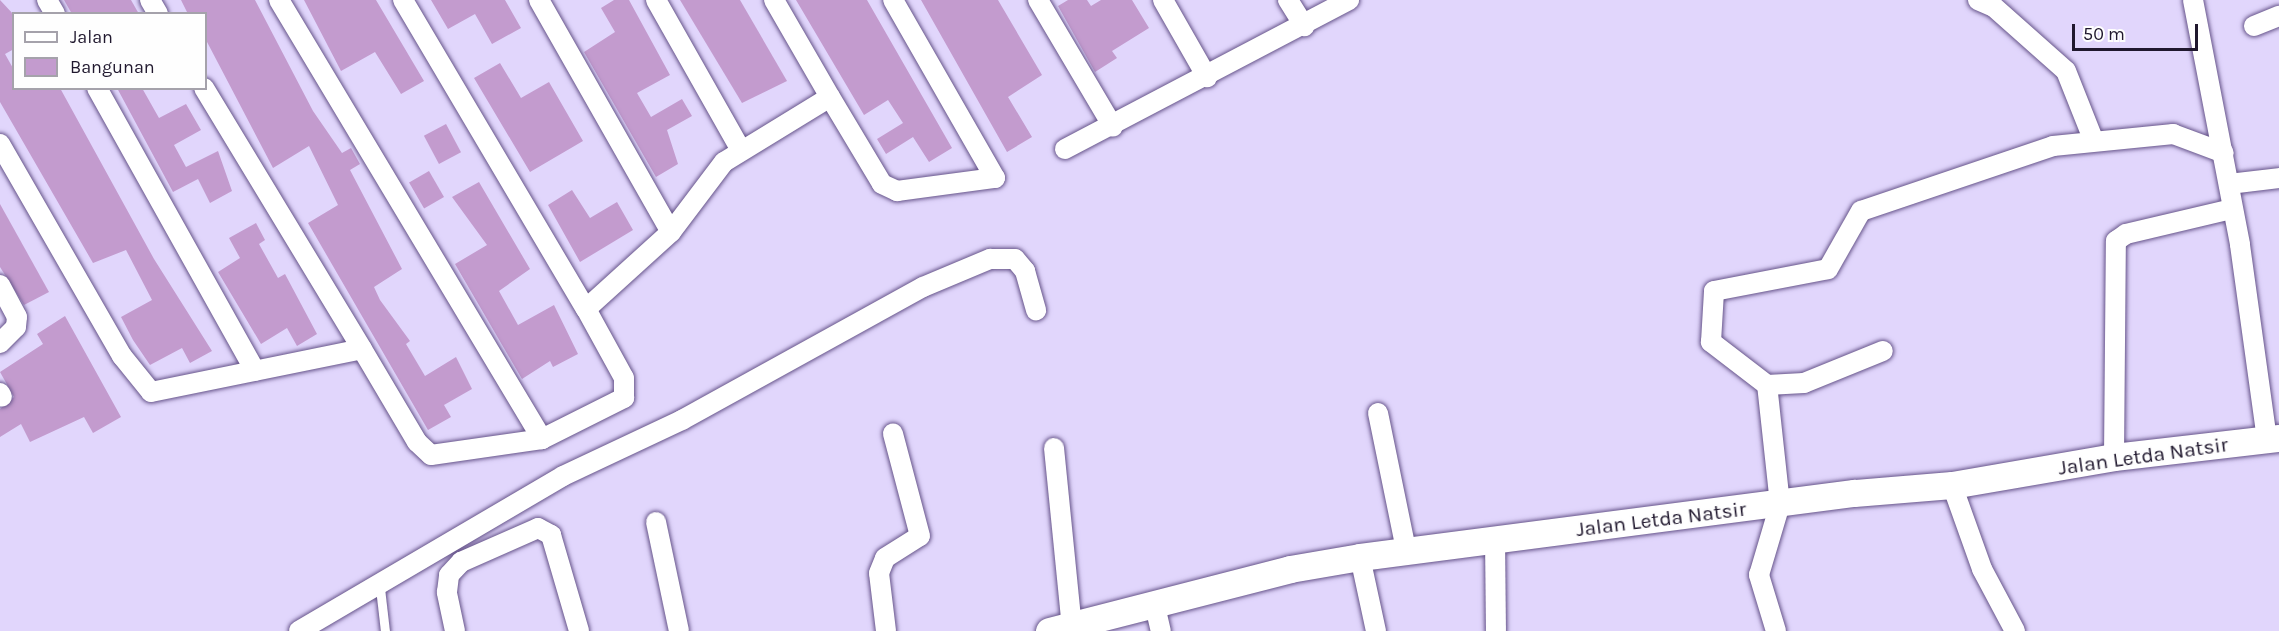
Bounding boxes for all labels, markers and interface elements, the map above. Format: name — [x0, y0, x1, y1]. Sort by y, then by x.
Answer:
legend — [12, 12, 207, 90]
scale bar — [2075, 12, 2201, 50]
text: 50 m — [2083, 23, 2125, 45]
text: Jalan — [70, 26, 113, 48]
text: Bangunan — [70, 56, 155, 78]
street label: Jalan Letda Natsir — [2056, 432, 2230, 480]
street label: Jalan Letda Natsir — [1574, 496, 1748, 542]

